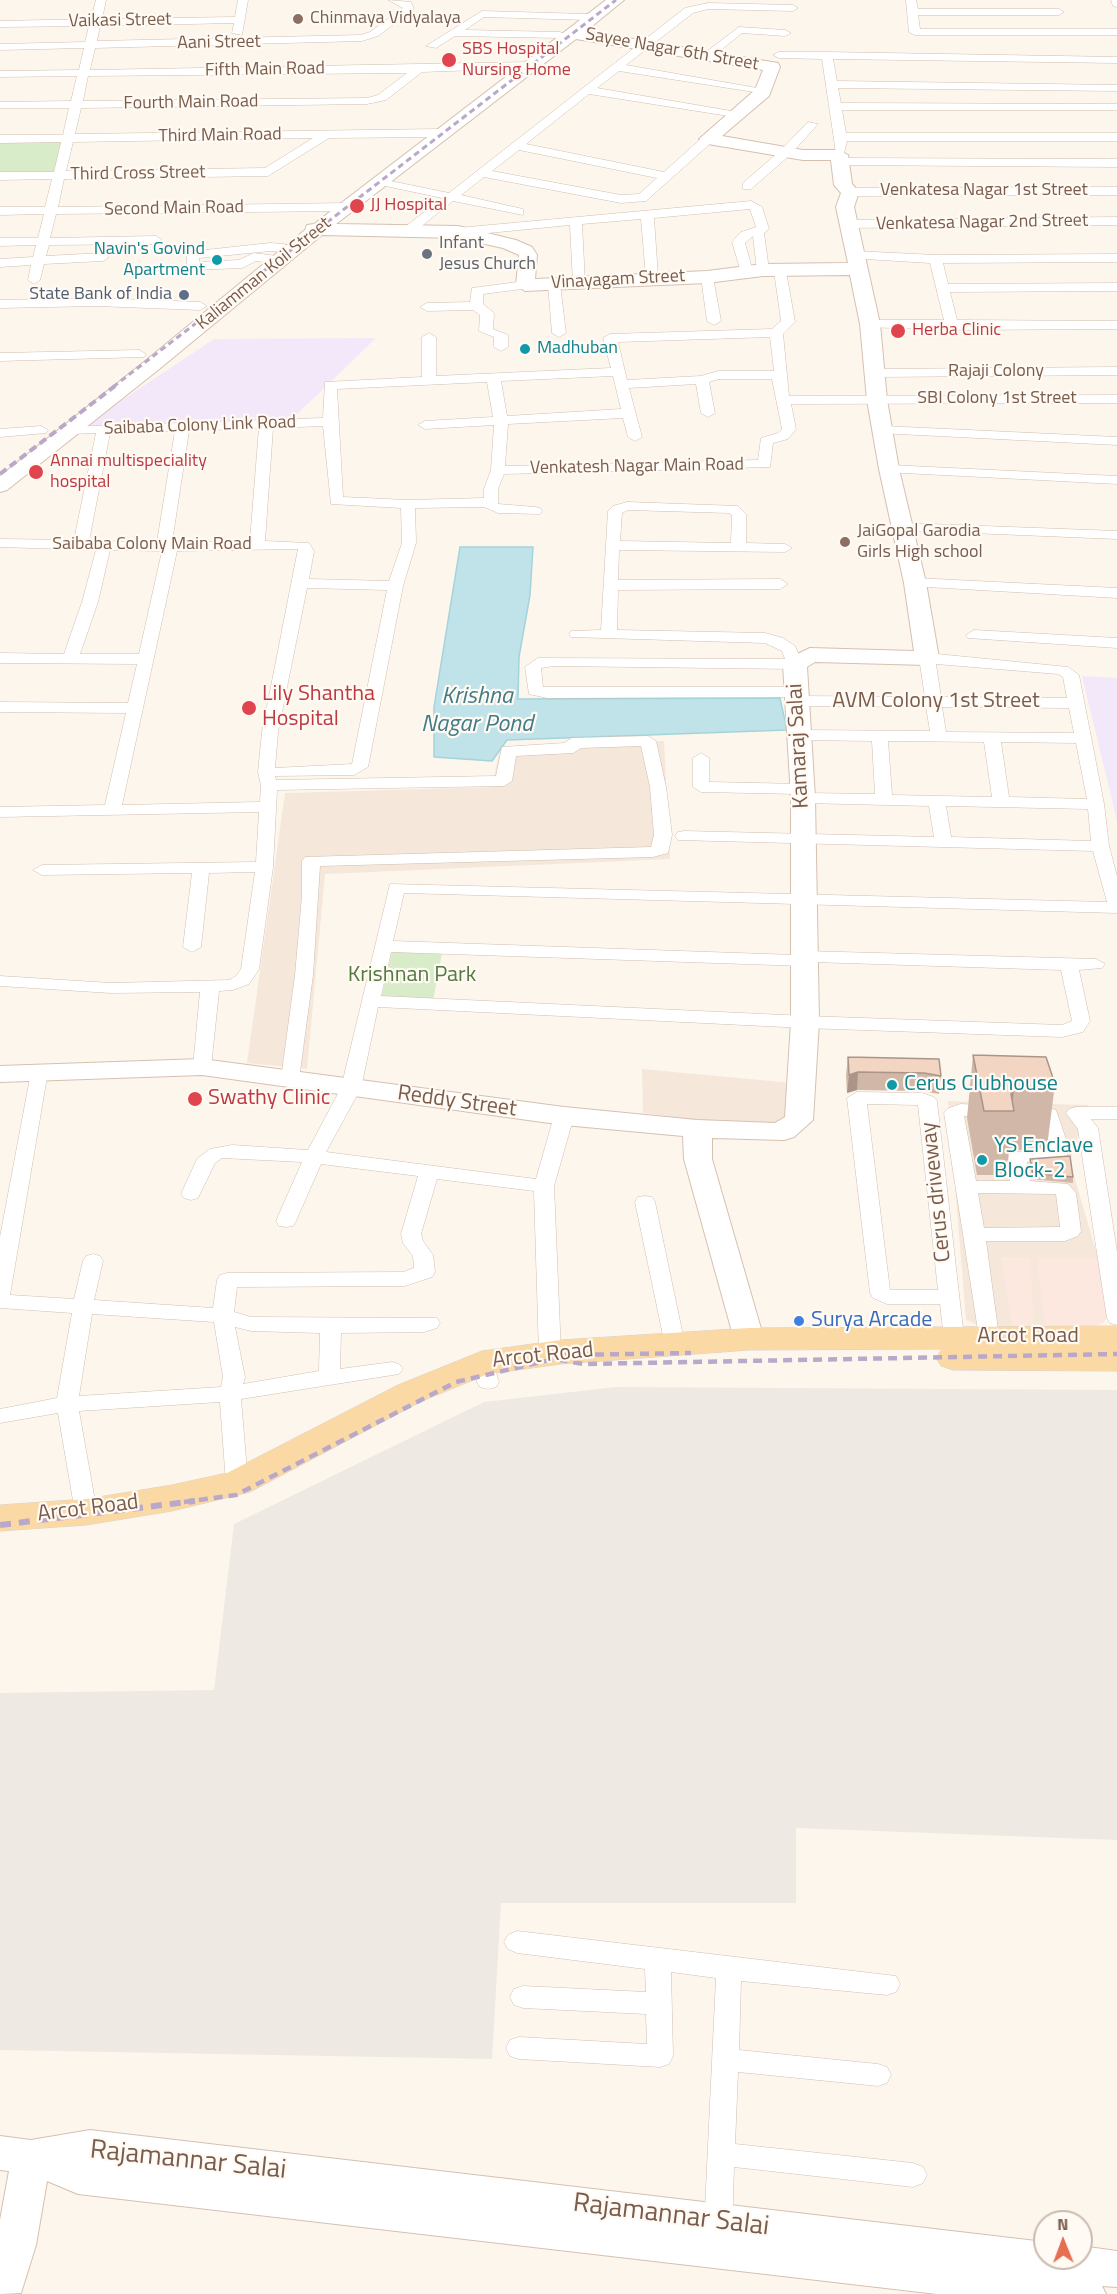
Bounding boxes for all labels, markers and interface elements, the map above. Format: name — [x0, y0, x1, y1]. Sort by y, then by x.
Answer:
place label: Chinmaya Vidyalaya — [310, 8, 461, 30]
street label: Vaikasi Street — [68, 9, 172, 33]
marker: Chinmaya Vidyalaya — [291, 12, 305, 26]
street label: Sayee Nagar 6th Street — [584, 24, 760, 76]
street label: Aani Street — [177, 31, 261, 55]
place label: SBS Hospital Nursing Home — [462, 39, 571, 82]
marker: SBS Hospital Nursing Home — [440, 51, 458, 69]
street label: Fifth Main Road — [205, 58, 325, 82]
street label: Fourth Main Road — [123, 91, 259, 115]
street label: Third Main Road — [158, 124, 282, 148]
street label: Third Cross Street — [70, 162, 206, 186]
street label: Venkatesa Nagar 1st Street — [880, 180, 1088, 202]
place label: JJ Hospital — [370, 195, 447, 217]
street label: Second Main Road — [104, 197, 244, 221]
marker: JJ Hospital — [348, 197, 366, 215]
street label: Venkatesa Nagar 2nd Street — [876, 210, 1088, 236]
street label: Kaliamman Koil Street — [192, 213, 336, 335]
place label: Infant Jesus Church — [439, 233, 536, 276]
place label: Navin's Govind Apartment — [94, 239, 205, 282]
marker: Infant Jesus Church — [420, 247, 434, 261]
marker: Navin's Govind Apartment — [210, 253, 224, 267]
street label: Vinayagam Street — [550, 266, 686, 294]
place label: State Bank of India — [29, 284, 172, 306]
marker: State Bank of India — [177, 288, 191, 302]
place label: Herba Clinic — [912, 320, 1001, 342]
marker: Herba Clinic — [889, 322, 907, 340]
place label: Madhuban — [537, 338, 618, 360]
marker: Madhuban — [518, 342, 532, 356]
street label: Rajaji Colony — [948, 361, 1044, 383]
street label: SBI Colony 1st Street — [917, 388, 1077, 410]
street label: Saibaba Colony Link Road — [103, 412, 297, 440]
place label: Annai multispeciality hospital — [50, 451, 207, 494]
street label: Venkatesh Nagar Main Road — [530, 454, 744, 480]
marker: Annai multispeciality hospital — [27, 463, 45, 481]
place label: JaiGopal Garodia Girls High school — [857, 521, 983, 564]
street label: Saibaba Colony Main Road — [52, 534, 252, 556]
marker: JaiGopal Garodia Girls High school — [838, 535, 852, 549]
place label: Lily Shantha Hospital — [262, 682, 375, 734]
water label: Krishna Nagar Pond — [421, 683, 533, 739]
street label: Kamaraj Salai — [783, 683, 815, 809]
street label: AVM Colony 1st Street — [832, 689, 1040, 715]
marker: Lily Shantha Hospital — [240, 699, 258, 717]
park label: Krishnan Park — [348, 963, 476, 989]
place label: Cerus Clubhouse — [904, 1072, 1058, 1098]
marker: Cerus Clubhouse — [885, 1078, 899, 1092]
street label: Reddy Street — [396, 1081, 518, 1123]
place label: Swathy Clinic — [208, 1086, 330, 1112]
marker: Swathy Clinic — [186, 1090, 204, 1108]
street label: Cerus driveway — [917, 1121, 957, 1263]
place label: YS Enclave Block-2 — [994, 1134, 1093, 1186]
marker: YS Enclave Block-2 — [975, 1153, 989, 1167]
place label: Surya Arcade — [811, 1308, 932, 1334]
marker: Surya Arcade — [792, 1314, 806, 1328]
street label: Arcot Road — [977, 1324, 1079, 1350]
street label: Arcot Road — [491, 1338, 595, 1374]
street label: Arcot Road — [36, 1490, 140, 1528]
street label: Rajamannar Salai — [88, 2135, 288, 2187]
street label: Rajamannar Salai — [571, 2188, 771, 2244]
north arrow — [1033, 2210, 1093, 2270]
text: N — [1057, 2212, 1068, 2236]

